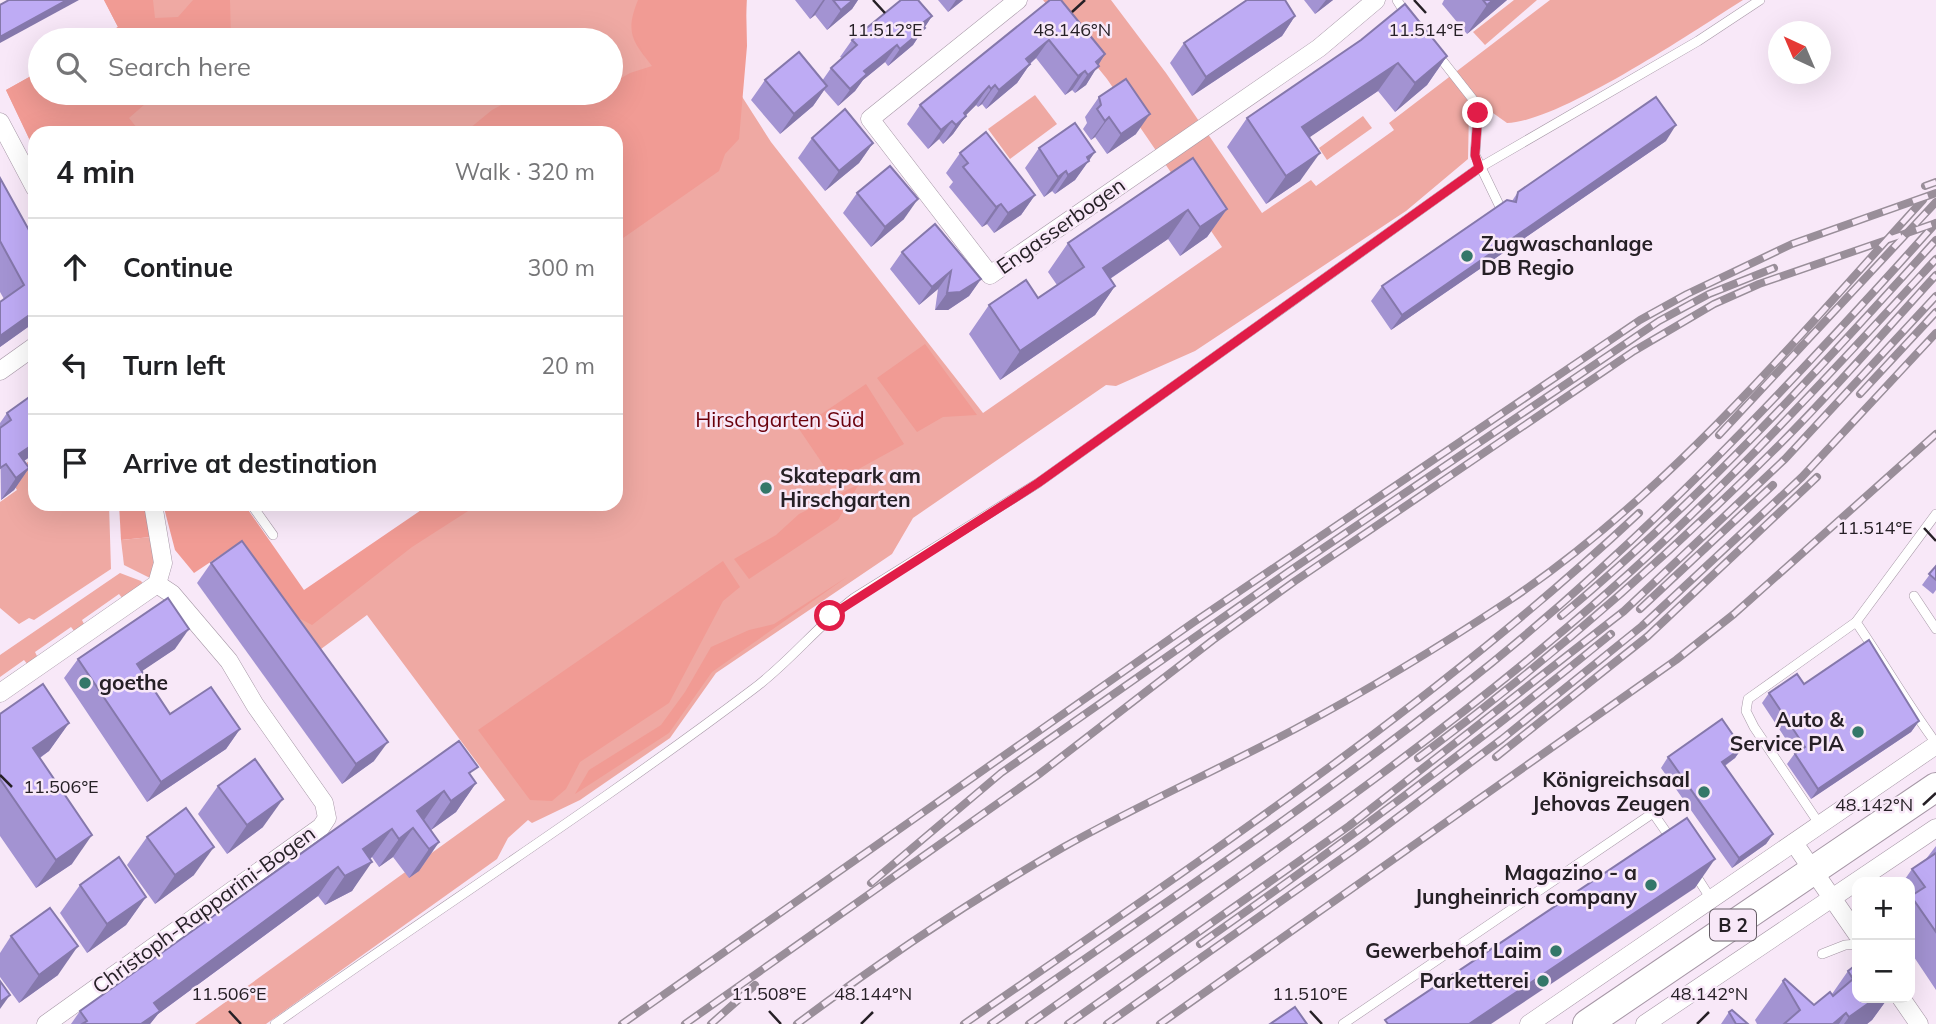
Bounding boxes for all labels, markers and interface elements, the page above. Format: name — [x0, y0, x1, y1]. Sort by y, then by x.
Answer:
text: 11.512°E — [847, 18, 923, 41]
text: 48.146°N — [1033, 18, 1111, 41]
text: 11.514°E — [1388, 18, 1464, 41]
north arrow — [1768, 21, 1831, 84]
search box — [28, 28, 623, 105]
icon: search — [52, 48, 90, 86]
text: Search here — [108, 50, 251, 83]
route end — [1462, 97, 1493, 128]
text: 4 min — [56, 153, 135, 191]
text: Walk · 320 m — [455, 157, 595, 186]
street label: Engasserbogen — [991, 171, 1130, 279]
place label: Zugwaschanlage DB Regio — [1481, 230, 1653, 280]
icon: ahead — [56, 248, 94, 286]
marker: Zugwaschanlage DB Regio — [1459, 248, 1475, 264]
text: Continue — [123, 251, 233, 284]
text: 300 m — [527, 253, 595, 282]
icon: left — [56, 346, 94, 384]
text: Turn left — [123, 349, 225, 382]
text: 20 m — [541, 351, 595, 380]
park label: Hirschgarten Süd — [695, 406, 865, 432]
icon: arrive — [56, 444, 94, 482]
text: Arrive at destination — [123, 447, 378, 480]
place label: Skatepark am Hirschgarten — [780, 462, 921, 512]
marker: Skatepark am Hirschgarten — [758, 480, 774, 496]
text: 11.514°E — [1837, 516, 1913, 539]
route start — [814, 600, 845, 631]
place label: goethe — [99, 669, 168, 695]
marker: goethe — [77, 675, 93, 691]
place label: Auto & Service PIA — [1730, 706, 1845, 756]
marker: Auto & Service PIA — [1850, 724, 1866, 740]
place label: Königreichsaal Jehovas Zeugen — [1532, 766, 1690, 816]
text: 11.506°E — [23, 775, 99, 798]
marker: Königreichsaal Jehovas Zeugen — [1696, 784, 1712, 800]
text: 48.142°N — [1835, 793, 1913, 816]
street label: Christoph-Rapparini-Bogen — [87, 820, 320, 999]
place label: Magazino - a Jungheinrich company — [1414, 859, 1638, 909]
marker: Magazino - a Jungheinrich company — [1643, 877, 1659, 893]
map controls — [1852, 877, 1915, 1003]
button: + — [1852, 877, 1915, 940]
road number: B 2 — [1710, 909, 1756, 940]
place label: Gewerbehof Laim — [1365, 937, 1542, 963]
button: − — [1852, 940, 1915, 1003]
marker: Gewerbehof Laim — [1548, 943, 1564, 959]
place label: Parketterei — [1420, 967, 1529, 993]
marker: Parketterei — [1535, 973, 1551, 989]
text: 11.506°E — [191, 982, 267, 1005]
text: 11.508°E — [731, 982, 807, 1005]
text: 48.144°N — [834, 982, 912, 1005]
text: 11.510°E — [1272, 982, 1348, 1005]
text: 48.142°N — [1670, 982, 1748, 1005]

